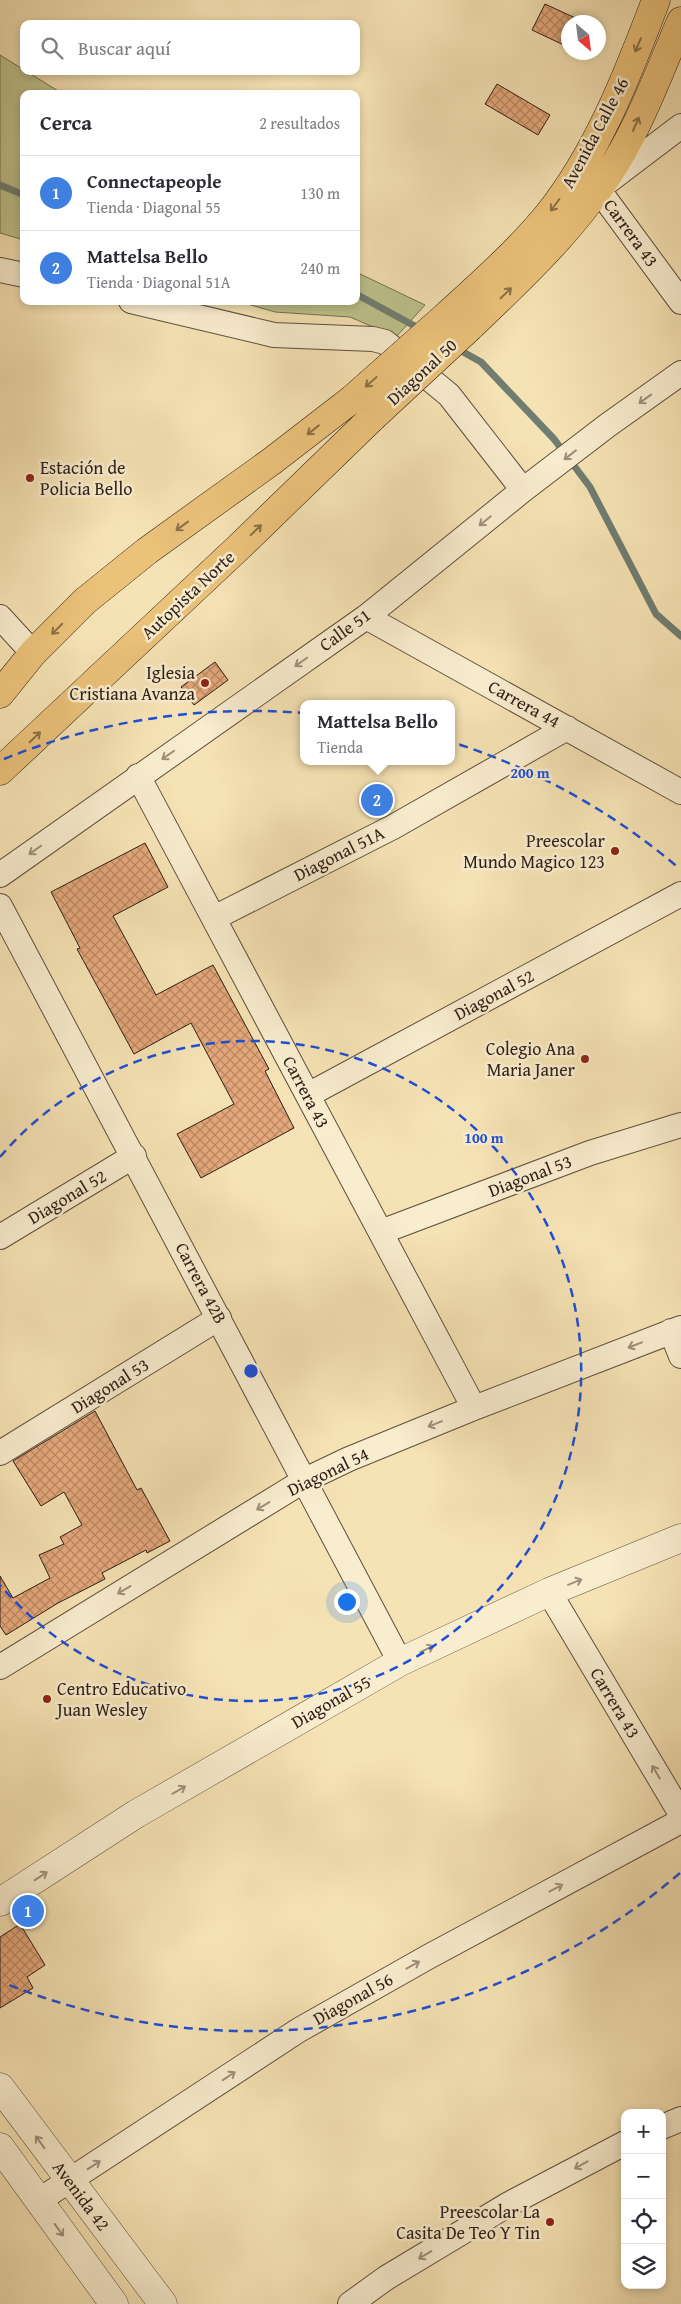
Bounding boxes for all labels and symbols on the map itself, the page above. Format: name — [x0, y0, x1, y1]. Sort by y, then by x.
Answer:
north arrow — [561, 15, 606, 60]
one-way arrow — [632, 37, 642, 52]
street label: Avenida Calle 46 — [554, 72, 635, 193]
one-way arrow — [632, 117, 642, 132]
street label: Carrera 43 — [597, 193, 665, 272]
one-way arrow — [550, 197, 560, 211]
one-way arrow — [499, 287, 512, 299]
street label: Diagonal 50 — [380, 332, 463, 411]
one-way arrow — [365, 377, 378, 388]
one-way arrow — [638, 394, 652, 404]
one-way arrow — [307, 424, 320, 435]
one-way arrow — [564, 449, 577, 460]
place label: Estación de Policia Bello — [40, 454, 132, 502]
marker: Estación de Policia Bello — [24, 472, 36, 484]
one-way arrow — [478, 516, 492, 526]
one-way arrow — [175, 521, 189, 531]
one-way arrow — [250, 524, 262, 536]
street label: Autopista Norte — [135, 544, 241, 645]
street label: Calle 51 — [313, 602, 376, 658]
one-way arrow — [51, 623, 63, 635]
one-way arrow — [294, 657, 308, 667]
place label: Iglesia Cristiana Avanza — [69, 659, 195, 707]
street label: Carrera 44 — [483, 673, 565, 734]
marker: Iglesia Cristiana Avanza — [199, 677, 211, 689]
one-way arrow — [29, 731, 42, 743]
one-way arrow — [161, 750, 175, 760]
text: 200 m — [510, 762, 550, 783]
pin: 2 — [361, 781, 393, 819]
street label: Diagonal 51A — [289, 819, 389, 888]
place label: Preescolar Mundo Magico 123 — [463, 827, 606, 875]
one-way arrow — [28, 845, 42, 855]
marker: Preescolar Mundo Magico 123 — [609, 845, 621, 857]
street label: Diagonal 52 — [449, 962, 539, 1027]
place label: Colegio Ana Maria Janer — [486, 1035, 576, 1083]
street label: Carrera 43 — [276, 1051, 337, 1133]
marker: Colegio Ana Maria Janer — [579, 1053, 591, 1065]
text: 100 m — [464, 1127, 504, 1148]
street label: Diagonal 53 — [484, 1147, 576, 1204]
street label: Diagonal 52 — [22, 1162, 111, 1231]
street label: Carrera 42B — [169, 1237, 234, 1328]
one-way arrow — [628, 1341, 644, 1350]
street label: Diagonal 53 — [65, 1351, 154, 1420]
centre of rings — [242, 1362, 260, 1380]
one-way arrow — [428, 1420, 444, 1429]
street label: Diagonal 54 — [282, 1440, 373, 1503]
one-way arrow — [257, 1501, 271, 1511]
one-way arrow — [567, 1576, 582, 1585]
one-way arrow — [118, 1586, 132, 1596]
your location — [334, 1589, 360, 1615]
one-way arrow — [419, 1644, 434, 1654]
street label: Carrera 43 — [584, 1662, 647, 1743]
street label: Diagonal 55 — [286, 1668, 375, 1735]
place label: Centro Educativo Juan Wesley — [55, 1675, 186, 1723]
marker: Centro Educativo Juan Wesley — [41, 1693, 53, 1705]
one-way arrow — [651, 1765, 661, 1780]
one-way arrow — [171, 1784, 185, 1794]
one-way arrow — [34, 1870, 48, 1881]
one-way arrow — [549, 1883, 564, 1893]
pin: 1 — [12, 1892, 44, 1930]
one-way arrow — [406, 1960, 421, 1970]
street label: Diagonal 56 — [308, 1966, 398, 2032]
one-way arrow — [222, 2071, 236, 2081]
one-way arrow — [35, 2135, 45, 2149]
street label: Avenida 42 — [46, 2155, 117, 2236]
one-way arrow — [86, 2160, 100, 2170]
one-way arrow — [574, 2160, 589, 2170]
place label: Preescolar La Casita De Teo Y Tin — [396, 2198, 540, 2246]
marker: Preescolar La Casita De Teo Y Tin — [544, 2216, 556, 2228]
one-way arrow — [54, 2223, 64, 2237]
one-way arrow — [419, 2250, 433, 2260]

